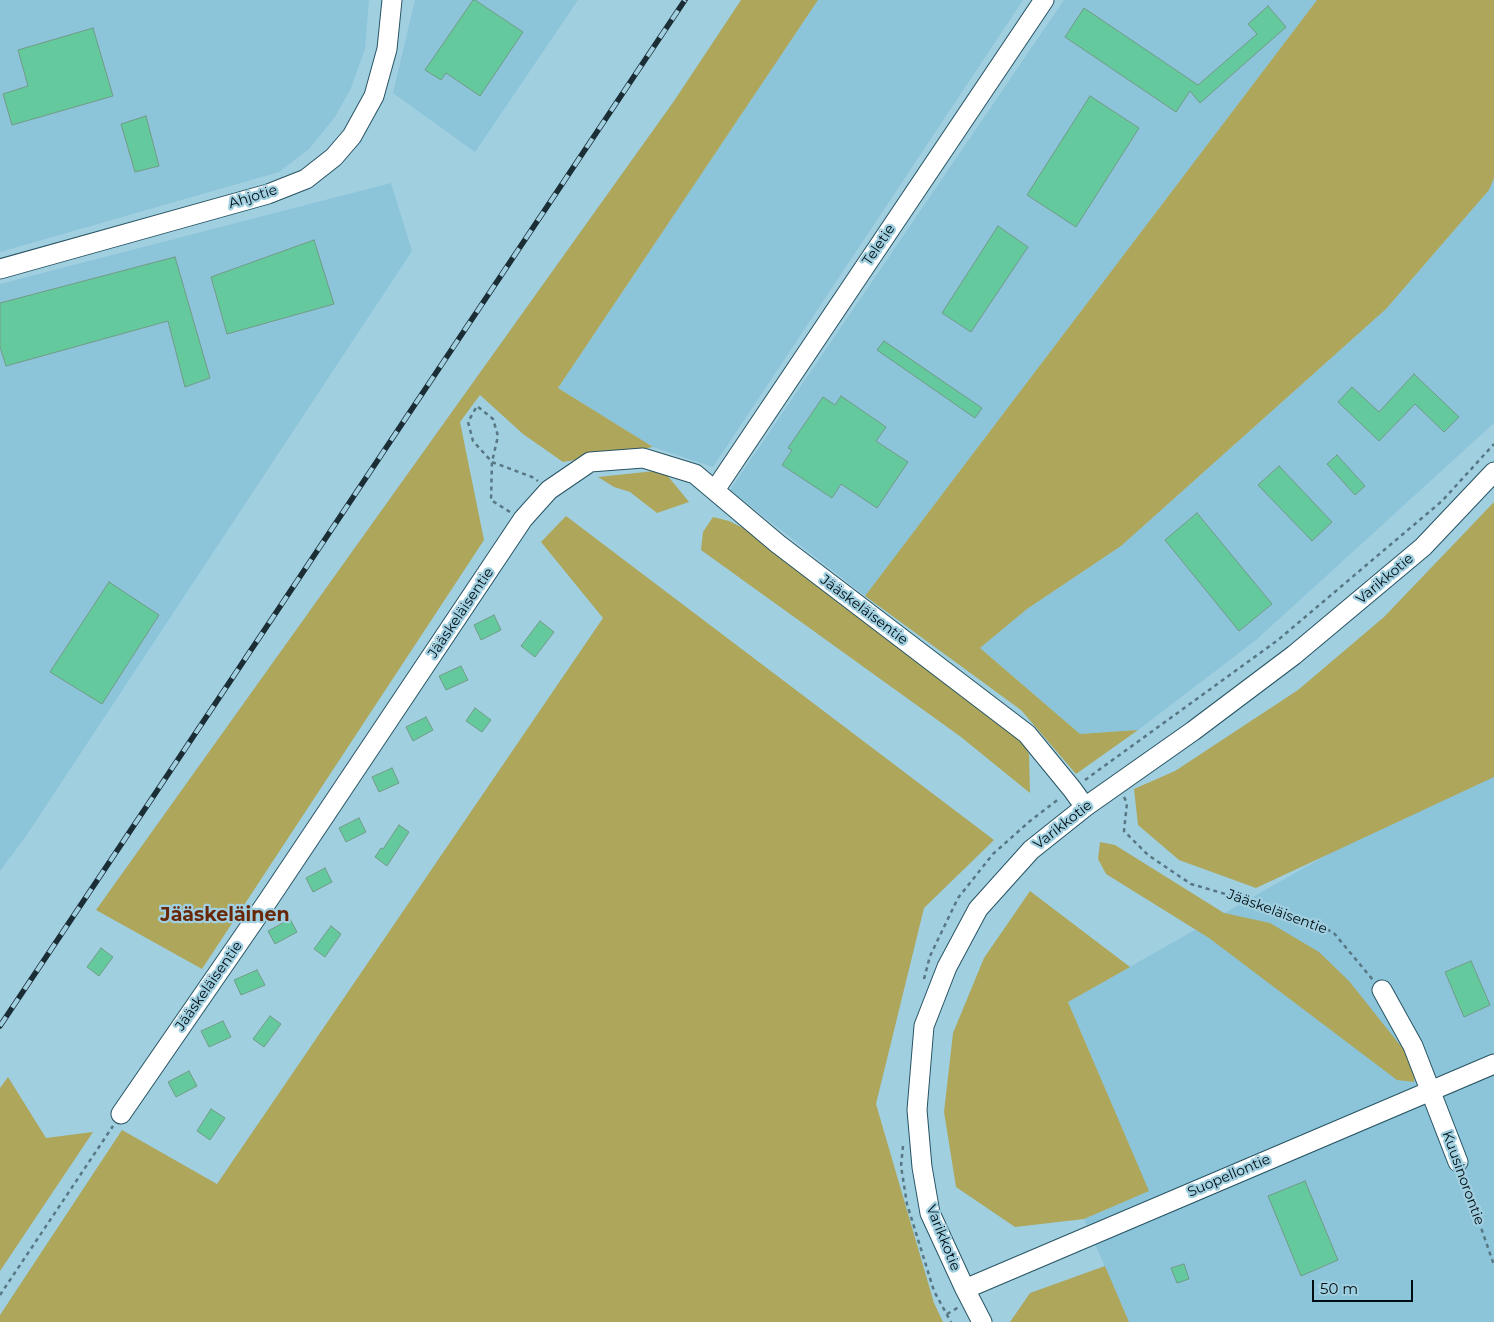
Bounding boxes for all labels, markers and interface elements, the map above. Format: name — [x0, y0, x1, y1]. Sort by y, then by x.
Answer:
street label: Ahjotie — [227, 182, 279, 212]
street label: Teletie — [859, 221, 899, 269]
street label: Varikkotie — [1353, 550, 1417, 608]
street label: Jääskeläisentie — [425, 565, 497, 661]
street label: Jääskeläisentie — [817, 572, 911, 648]
street label: Varikkotie — [1030, 797, 1096, 853]
street label: Jääskeläisentie — [1225, 886, 1329, 938]
district label: Jääskeläinen — [160, 904, 290, 926]
street label: Jääskeläisentie — [172, 938, 246, 1034]
street label: Kuusinorontie — [1438, 1129, 1488, 1227]
street label: Suopellontie — [1185, 1151, 1273, 1201]
street label: Varikkotie — [922, 1203, 964, 1273]
scale bar — [1314, 1270, 1415, 1302]
text: 50 m — [1320, 1279, 1358, 1298]

